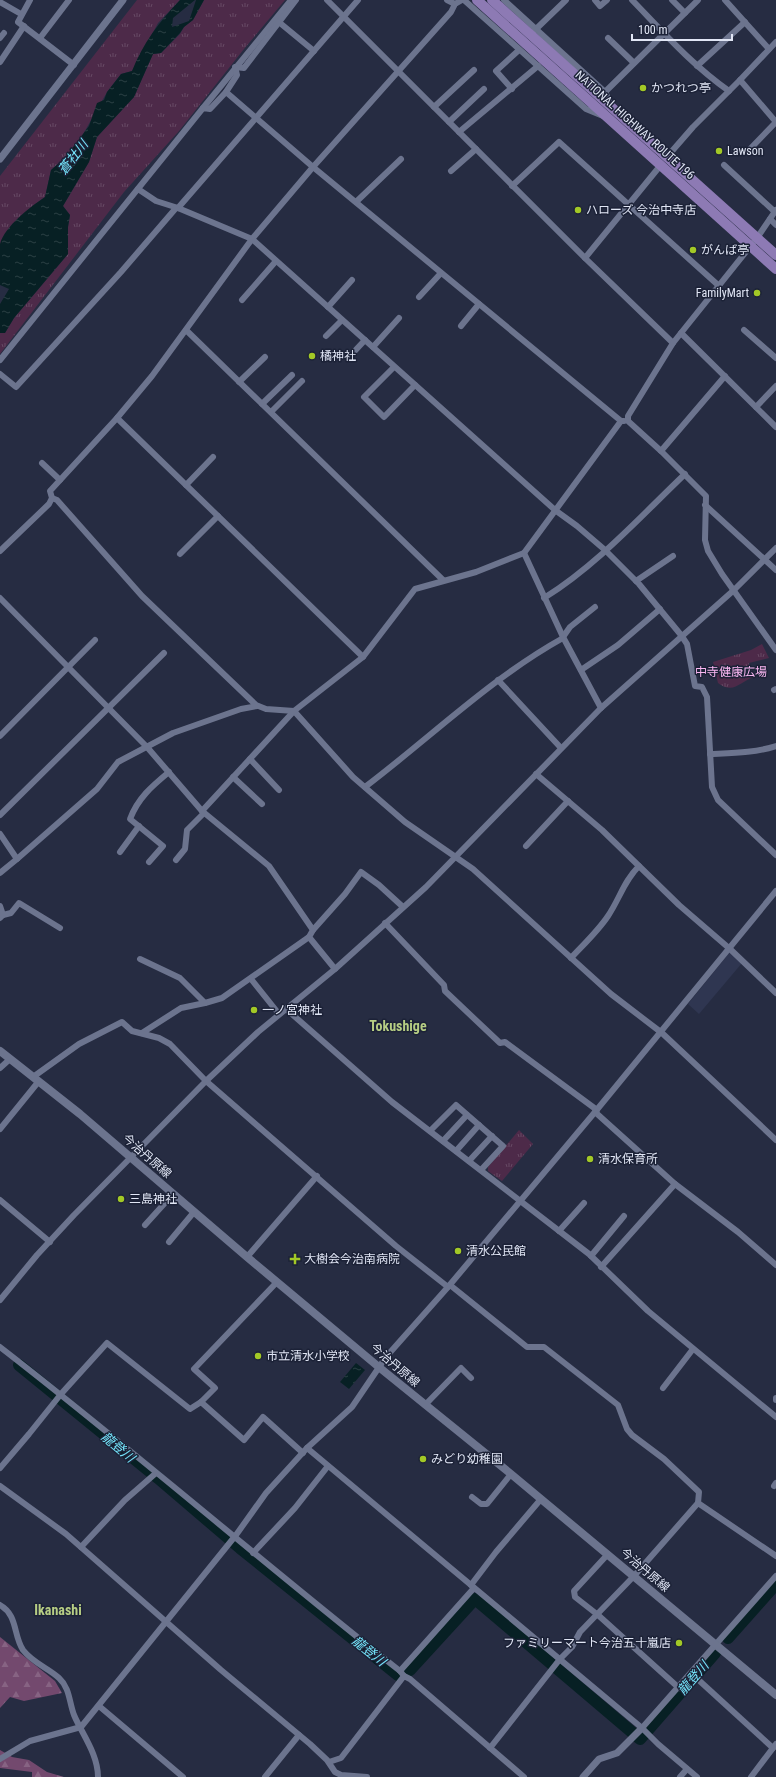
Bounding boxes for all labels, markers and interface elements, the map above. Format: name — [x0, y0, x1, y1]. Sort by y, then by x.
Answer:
scale bar — [632, 16, 732, 42]
text: 100 m — [638, 23, 668, 37]
street label: NATIONAL HIGHWAY ROUTE 196 — [573, 68, 697, 182]
place label: かつれつ亭 — [651, 81, 711, 95]
marker: かつれつ亭 — [638, 83, 648, 93]
water label: 蒼社川 — [55, 135, 92, 177]
place label: Lawson — [727, 144, 764, 158]
marker: Lawson — [714, 146, 724, 156]
place label: ハローズ 今治中寺店 — [586, 203, 696, 217]
marker: ハローズ 今治中寺店 — [573, 205, 583, 215]
place label: がんば亭 — [701, 243, 749, 257]
marker: がんば亭 — [688, 245, 698, 255]
place label: FamilyMart — [696, 286, 749, 300]
marker: FamilyMart — [752, 288, 762, 298]
place label: 橘神社 — [320, 349, 356, 363]
marker: 橘神社 — [307, 351, 317, 361]
park label: 中寺健康広場 — [695, 665, 767, 679]
place label: 一ノ宮神社 — [262, 1003, 322, 1017]
marker: 一ノ宮神社 — [249, 1005, 259, 1015]
district label: Tokushige — [369, 1018, 427, 1034]
street label: 今治丹原線 — [120, 1131, 174, 1181]
place label: 清水保育所 — [598, 1152, 658, 1166]
marker: 清水保育所 — [585, 1154, 595, 1164]
place label: 三島神社 — [129, 1192, 177, 1206]
marker: 三島神社 — [116, 1194, 126, 1204]
place label: 清水公民館 — [466, 1244, 526, 1258]
marker: 清水公民館 — [453, 1246, 463, 1256]
place label: 大樹会今治南病院 — [304, 1252, 400, 1266]
marker: 大樹会今治南病院 — [289, 1253, 301, 1265]
street label: 今治丹原線 — [368, 1340, 422, 1390]
place label: 市立清水小学校 — [266, 1349, 350, 1363]
marker: 市立清水小学校 — [253, 1351, 263, 1361]
water label: 龍登川 — [98, 1429, 139, 1467]
place label: みどり幼稚園 — [431, 1452, 503, 1466]
marker: みどり幼稚園 — [418, 1454, 428, 1464]
street label: 今治丹原線 — [618, 1545, 672, 1595]
district label: Ikanashi — [34, 1602, 82, 1618]
water label: 龍登川 — [349, 1633, 390, 1670]
place label: ファミリーマート今治五十嵐店 — [503, 1636, 671, 1650]
marker: ファミリーマート今治五十嵐店 — [674, 1638, 684, 1648]
water label: 龍登川 — [675, 1657, 713, 1698]

